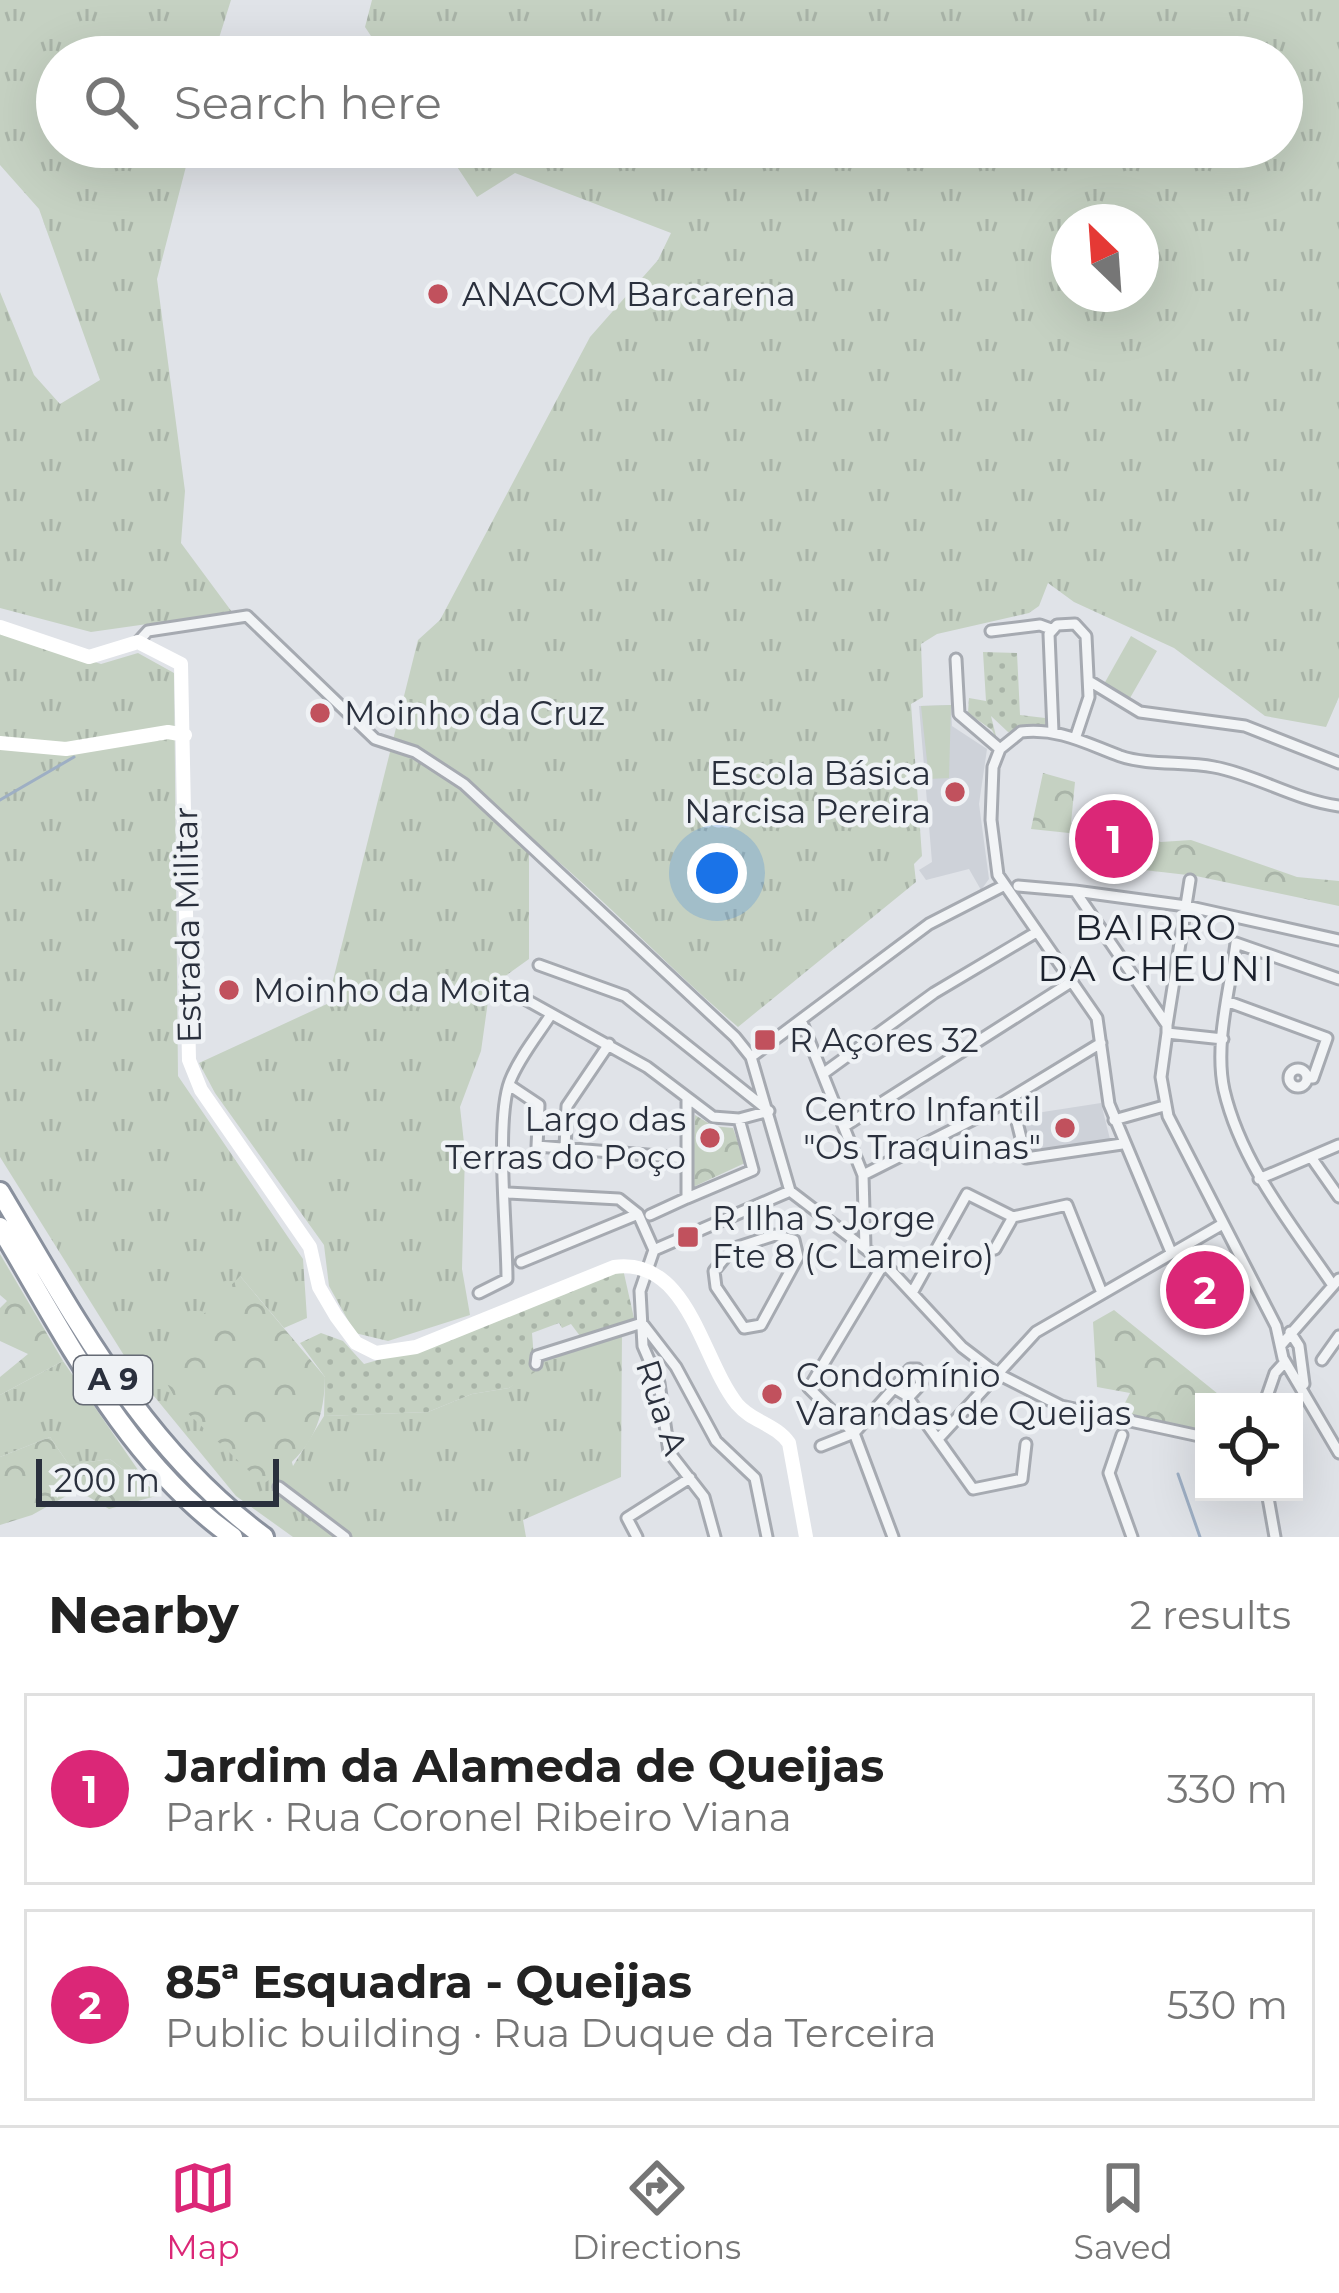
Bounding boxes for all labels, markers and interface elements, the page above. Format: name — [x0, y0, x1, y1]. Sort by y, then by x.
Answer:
search box — [36, 36, 1303, 168]
icon: search — [78, 69, 144, 135]
text: Search here — [174, 75, 442, 130]
north arrow — [1051, 204, 1159, 312]
place label: ANACOM Barcarena — [462, 274, 796, 314]
marker: ANACOM Barcarena — [425, 281, 451, 307]
place label: Moinho da Cruz — [344, 693, 605, 733]
marker: Moinho da Cruz — [307, 700, 333, 726]
place label: Escola Básica Narcisa Pereira — [684, 753, 931, 831]
marker: Escola Básica Narcisa Pereira — [942, 779, 968, 805]
pin: 1 — [1075, 794, 1153, 884]
street label: Estrada Militar — [165, 806, 209, 1044]
your location — [687, 843, 747, 903]
district label: BAIRRO DA CHEUNI — [1037, 905, 1277, 990]
place label: Moinho da Moita — [253, 970, 532, 1010]
marker: Moinho da Moita — [216, 977, 242, 1003]
place label: R Açores 32 — [789, 1020, 979, 1060]
marker: R Açores 32 — [752, 1027, 778, 1053]
place label: Centro Infantil "Os Traquinas" — [803, 1089, 1041, 1167]
place label: Largo das Terras do Poço — [445, 1099, 686, 1177]
marker: Centro Infantil "Os Traquinas" — [1052, 1115, 1078, 1141]
marker: Largo das Terras do Poço — [697, 1125, 723, 1151]
place label: R Ilha S Jorge Fte 8 (C Lameiro) — [712, 1198, 994, 1276]
marker: R Ilha S Jorge Fte 8 (C Lameiro) — [675, 1224, 701, 1250]
pin: 2 — [1166, 1245, 1244, 1335]
street label: Rua A — [628, 1354, 696, 1460]
place label: Condomínio Varandas de Queijas — [796, 1355, 1131, 1433]
road number: A 9 — [74, 1356, 152, 1404]
marker: Condomínio Varandas de Queijas — [759, 1381, 785, 1407]
map controls — [1195, 1393, 1303, 1501]
button: locate — [1195, 1393, 1303, 1501]
scale bar — [36, 1453, 279, 1506]
text: 200 m — [54, 1460, 160, 1500]
text: Nearby — [48, 1584, 239, 1646]
text: 2 results — [1130, 1591, 1291, 1639]
text: Jardim da Alameda de Queijas — [165, 1738, 884, 1793]
text: 1 — [82, 1765, 98, 1813]
text: 330 m — [1167, 1765, 1288, 1813]
text: Park · Rua Coronel Ribeiro Viana — [165, 1793, 792, 1841]
text: 85ª Esquadra - Queijas — [165, 1954, 692, 2009]
text: 2 — [78, 1981, 102, 2029]
text: 530 m — [1167, 1981, 1288, 2029]
text: Public building · Rua Duque da Terceira — [165, 2009, 937, 2057]
tab: Map — [166, 2155, 240, 2267]
tab: Directions — [572, 2155, 741, 2267]
tab: Saved — [1074, 2155, 1173, 2267]

